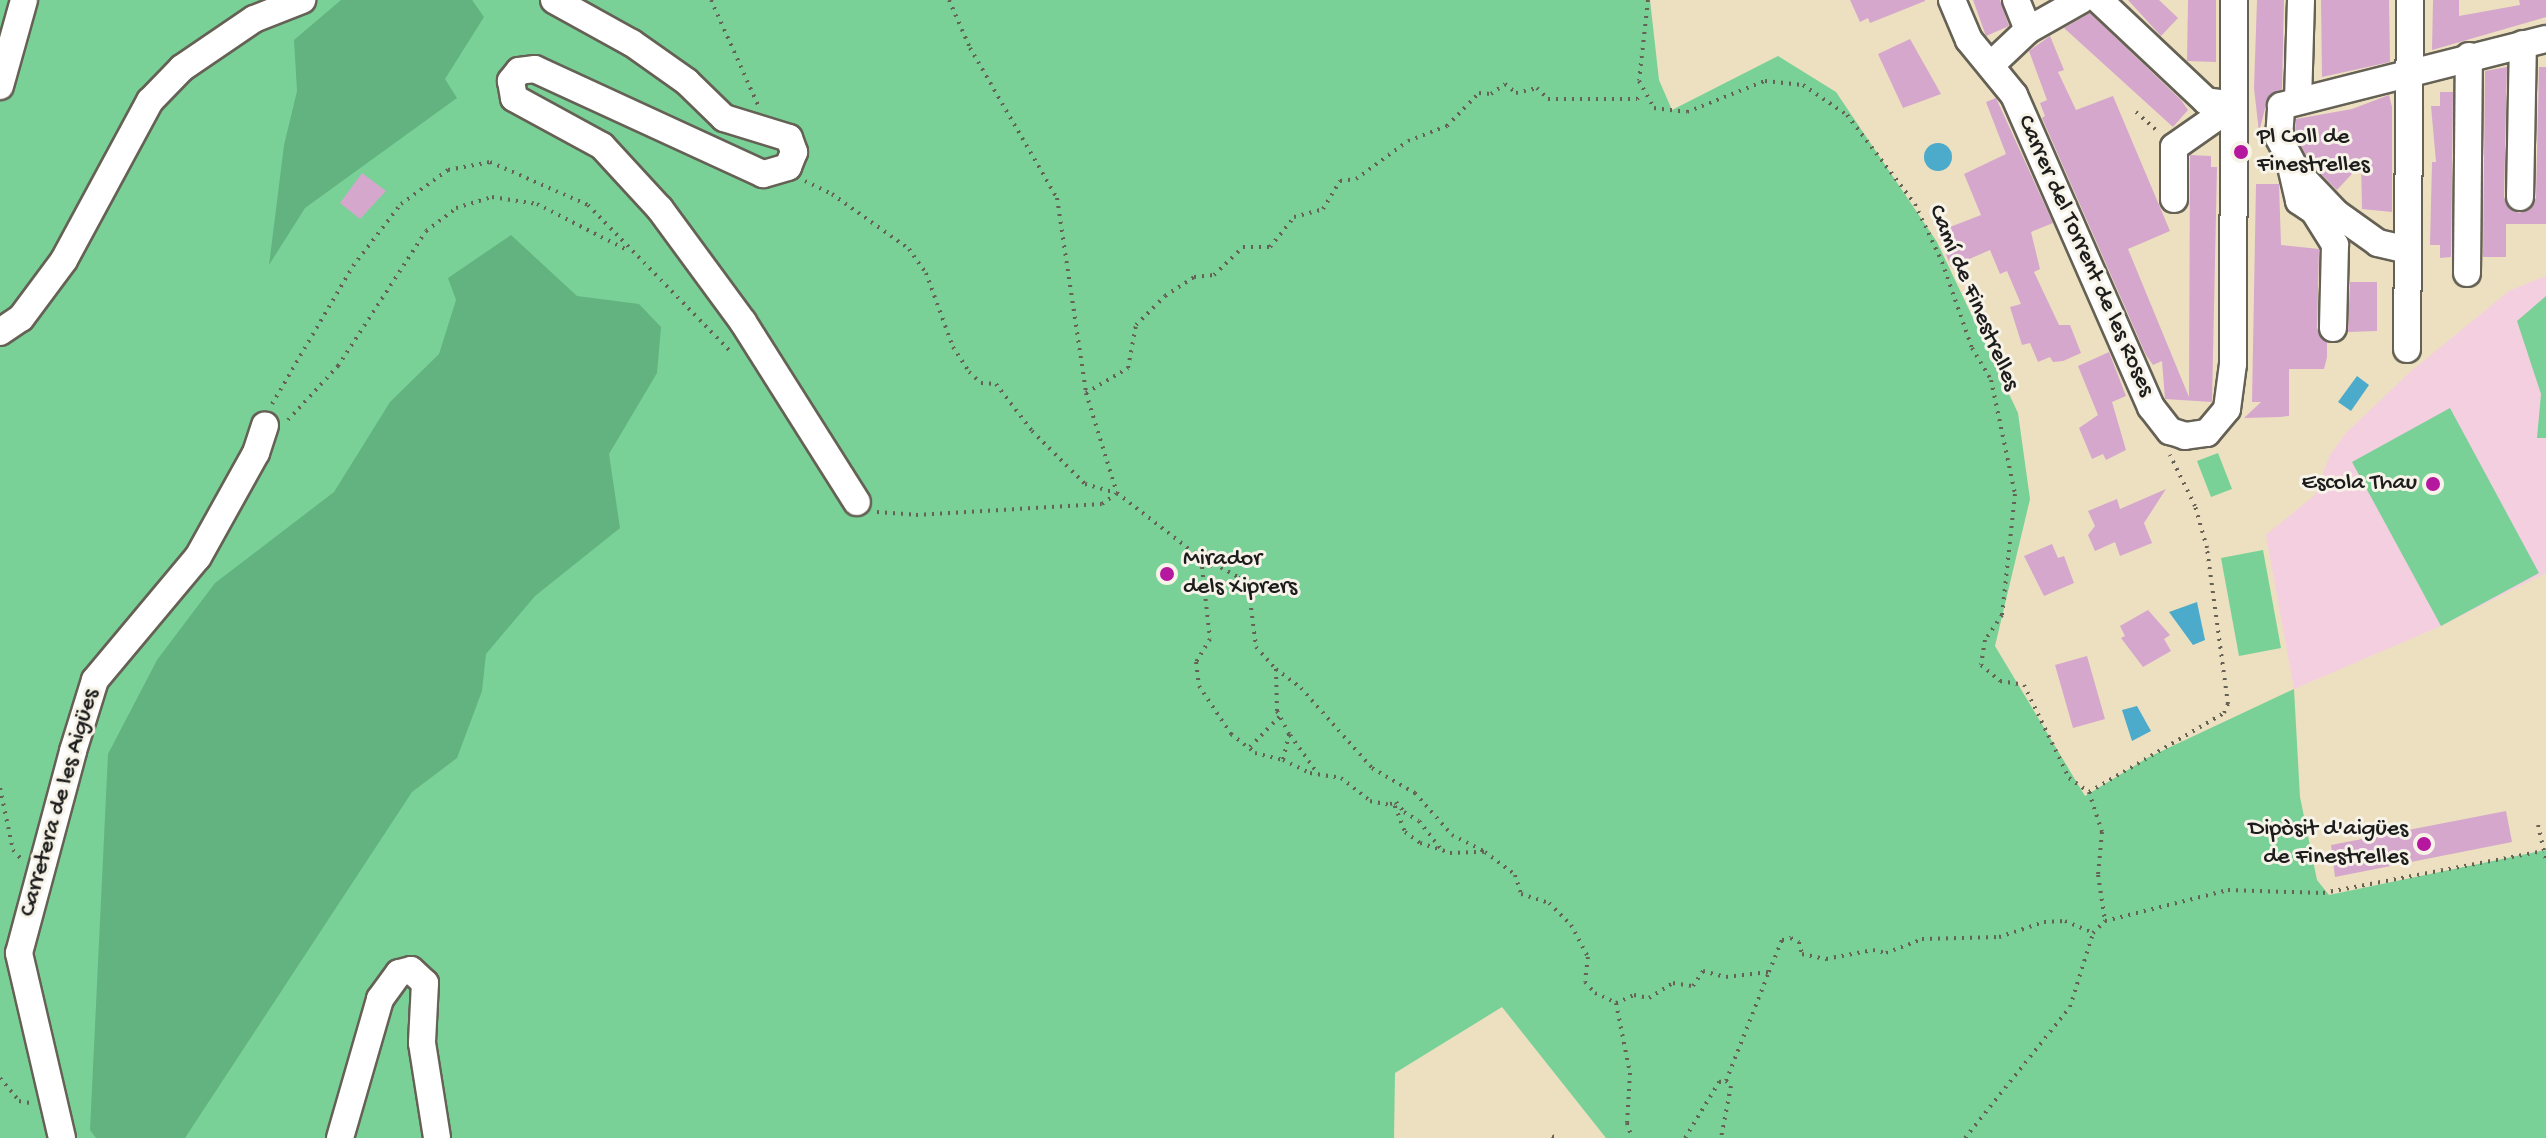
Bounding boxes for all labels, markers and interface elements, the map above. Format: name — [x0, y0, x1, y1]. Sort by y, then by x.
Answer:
street label: Carrer del Torrent de les Roses — [2010, 111, 2160, 401]
place label: Pl Coll de Finestrelles — [2257, 124, 2370, 180]
marker: Pl Coll de Finestrelles — [2232, 143, 2250, 161]
street label: Camí de Finestrelles — [1921, 201, 2025, 395]
place label: Escola Thau — [2302, 470, 2417, 498]
marker: Escola Thau — [2424, 475, 2442, 493]
place label: Mirador dels Xiprers — [1183, 546, 1297, 602]
marker: Mirador dels Xiprers — [1158, 565, 1176, 583]
street label: Carretera de les Aigües — [14, 686, 106, 920]
place label: Dipòsit d'aigües de Finestrelles — [2249, 816, 2408, 872]
marker: Dipòsit d'aigües de Finestrelles — [2415, 835, 2433, 853]

